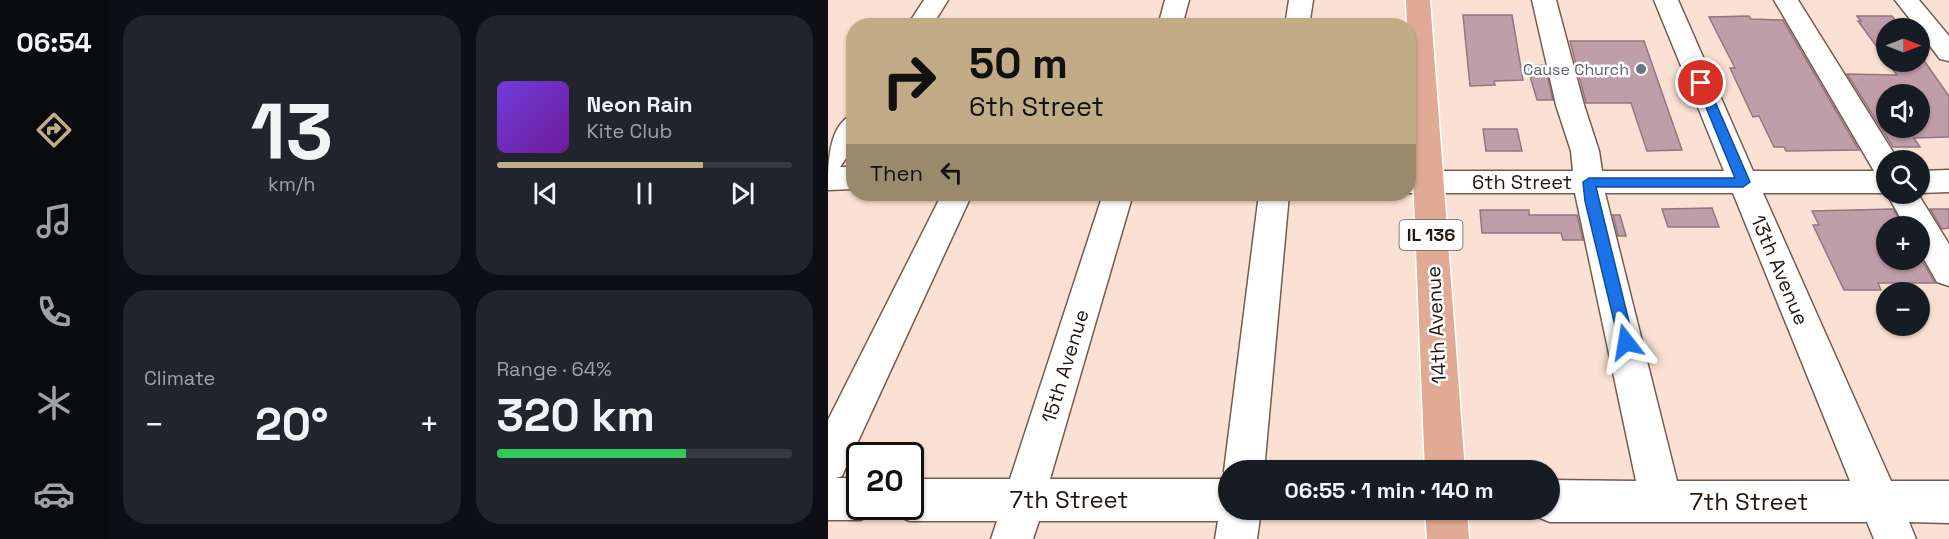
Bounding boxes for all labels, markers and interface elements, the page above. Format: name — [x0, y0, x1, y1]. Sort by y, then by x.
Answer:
north arrow — [1876, 18, 1930, 72]
map controls — [1876, 18, 1930, 336]
text: 06:54 — [16, 25, 92, 60]
text: 50 m — [969, 37, 1068, 90]
icon: right — [870, 42, 948, 120]
pin — [1675, 57, 1726, 108]
place label: Cause Church — [1523, 59, 1629, 80]
marker: Cause Church — [1634, 62, 1648, 76]
icon: arrive — [1684, 66, 1717, 99]
text: 13 — [250, 82, 333, 182]
button: sound — [1876, 84, 1930, 138]
text: 6th Street — [969, 89, 1104, 124]
text: Neon Rain — [587, 90, 693, 118]
icon: directions — [33, 109, 75, 151]
text: Kite Club — [587, 118, 672, 144]
button: search — [1876, 150, 1930, 204]
icon: left — [935, 156, 968, 189]
text: Then — [870, 159, 923, 187]
street label: 6th Street — [1472, 169, 1572, 195]
text: km/h — [268, 171, 316, 197]
icon: previous — [529, 177, 562, 210]
icon: pause — [628, 177, 661, 210]
icon: next — [726, 177, 759, 210]
icon: music — [33, 200, 75, 242]
street label: 13th Avenue — [1745, 211, 1815, 329]
button: + — [1876, 216, 1930, 270]
road number: IL 136 — [1400, 220, 1462, 250]
street label: 14th Avenue — [1420, 265, 1452, 385]
button: − — [1876, 282, 1930, 336]
icon: phone — [33, 291, 75, 333]
street label: 15th Avenue — [1035, 306, 1095, 426]
position arrow — [1594, 310, 1658, 374]
text: Range · 64% — [497, 356, 612, 382]
text: Climate — [144, 365, 215, 391]
icon: climate — [33, 382, 75, 424]
text: 320 km — [497, 387, 655, 444]
text: 20° — [255, 396, 329, 453]
text: − — [144, 404, 164, 446]
text: + — [419, 404, 440, 446]
speed limit sign: 20 — [846, 442, 924, 520]
icon: car — [33, 473, 75, 515]
text: 06:55 · 1 min · 140 m — [1284, 476, 1494, 504]
street label: 7th Street — [1010, 484, 1128, 515]
street label: 7th Street — [1690, 486, 1808, 517]

